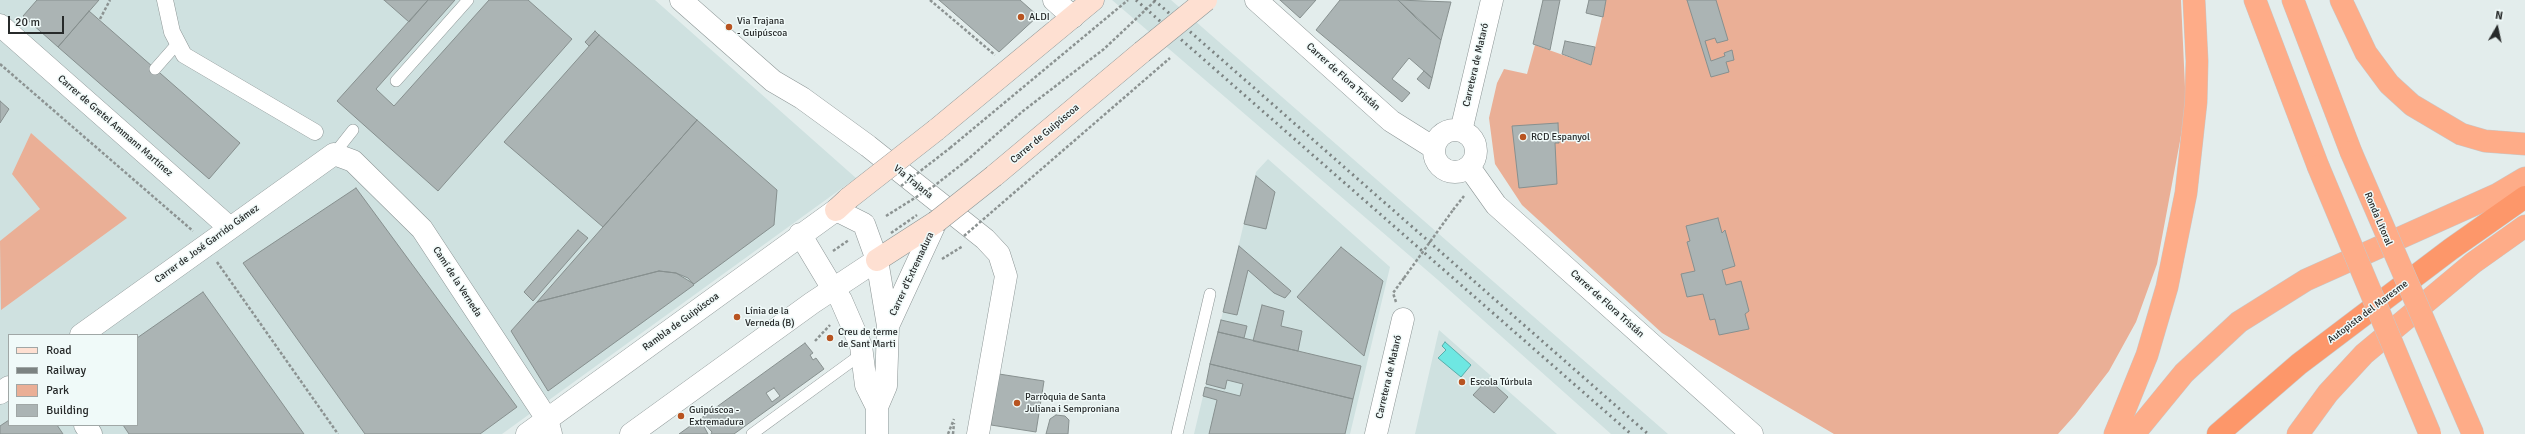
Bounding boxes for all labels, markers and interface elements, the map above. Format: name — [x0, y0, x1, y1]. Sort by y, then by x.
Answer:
scale bar — [10, 8, 66, 34]
north arrow — [2477, 8, 2517, 48]
text: N — [2494, 9, 2504, 23]
place label: ALDI — [1029, 11, 1050, 23]
marker: ALDI — [1016, 12, 1026, 22]
text: 20 m — [15, 15, 40, 30]
place label: Via Trajana - Guipúscoa — [737, 15, 787, 38]
marker: Via Trajana - Guipúscoa — [724, 22, 734, 32]
street label: Carretera de Mataró — [1461, 22, 1491, 108]
street label: Carrer de Flora Tristán — [1304, 41, 1382, 113]
street label: Carrer de Gretel Ammann Martínez — [55, 73, 175, 179]
street label: Carrer de Guipúscoa — [1008, 102, 1082, 166]
place label: RCD Espanyol — [1531, 131, 1590, 143]
marker: RCD Espanyol — [1518, 132, 1528, 142]
street label: Via Trajana — [891, 162, 935, 202]
street label: Ronda Litoral — [2361, 190, 2395, 248]
street label: Carrer de José Garrido Gámez — [152, 202, 262, 286]
street label: Carrer d'Extremadura — [887, 230, 937, 318]
street label: Camí de la Verneda — [430, 245, 484, 319]
street label: Carrer de Flora Tristán — [1568, 268, 1646, 340]
street label: Autopista del Maresme — [2325, 278, 2411, 346]
street label: Rambla de Guipúscoa — [640, 290, 722, 354]
place label: Línia de la Verneda (B) — [745, 305, 795, 328]
marker: Línia de la Verneda (B) — [732, 312, 742, 322]
place label: Creu de terme de Sant Marti — [838, 326, 898, 350]
marker: Creu de terme de Sant Marti — [825, 333, 835, 343]
legend — [8, 334, 138, 426]
street label: Carretera de Mataró — [1374, 334, 1404, 420]
text: Road — [46, 343, 72, 358]
text: Railway — [46, 363, 86, 378]
place label: Escola Túrbula — [1470, 376, 1532, 388]
marker: Escola Túrbula — [1457, 377, 1467, 387]
text: Park — [46, 383, 69, 398]
place label: Parròquia de Santa Juliana i Semproniana — [1025, 391, 1120, 414]
marker: Parròquia de Santa Juliana i Semproniana — [1012, 398, 1022, 408]
text: Building — [46, 403, 89, 418]
place label: Guipúscoa - Extremadura — [689, 404, 744, 428]
marker: Guipúscoa - Extremadura — [676, 411, 686, 421]

